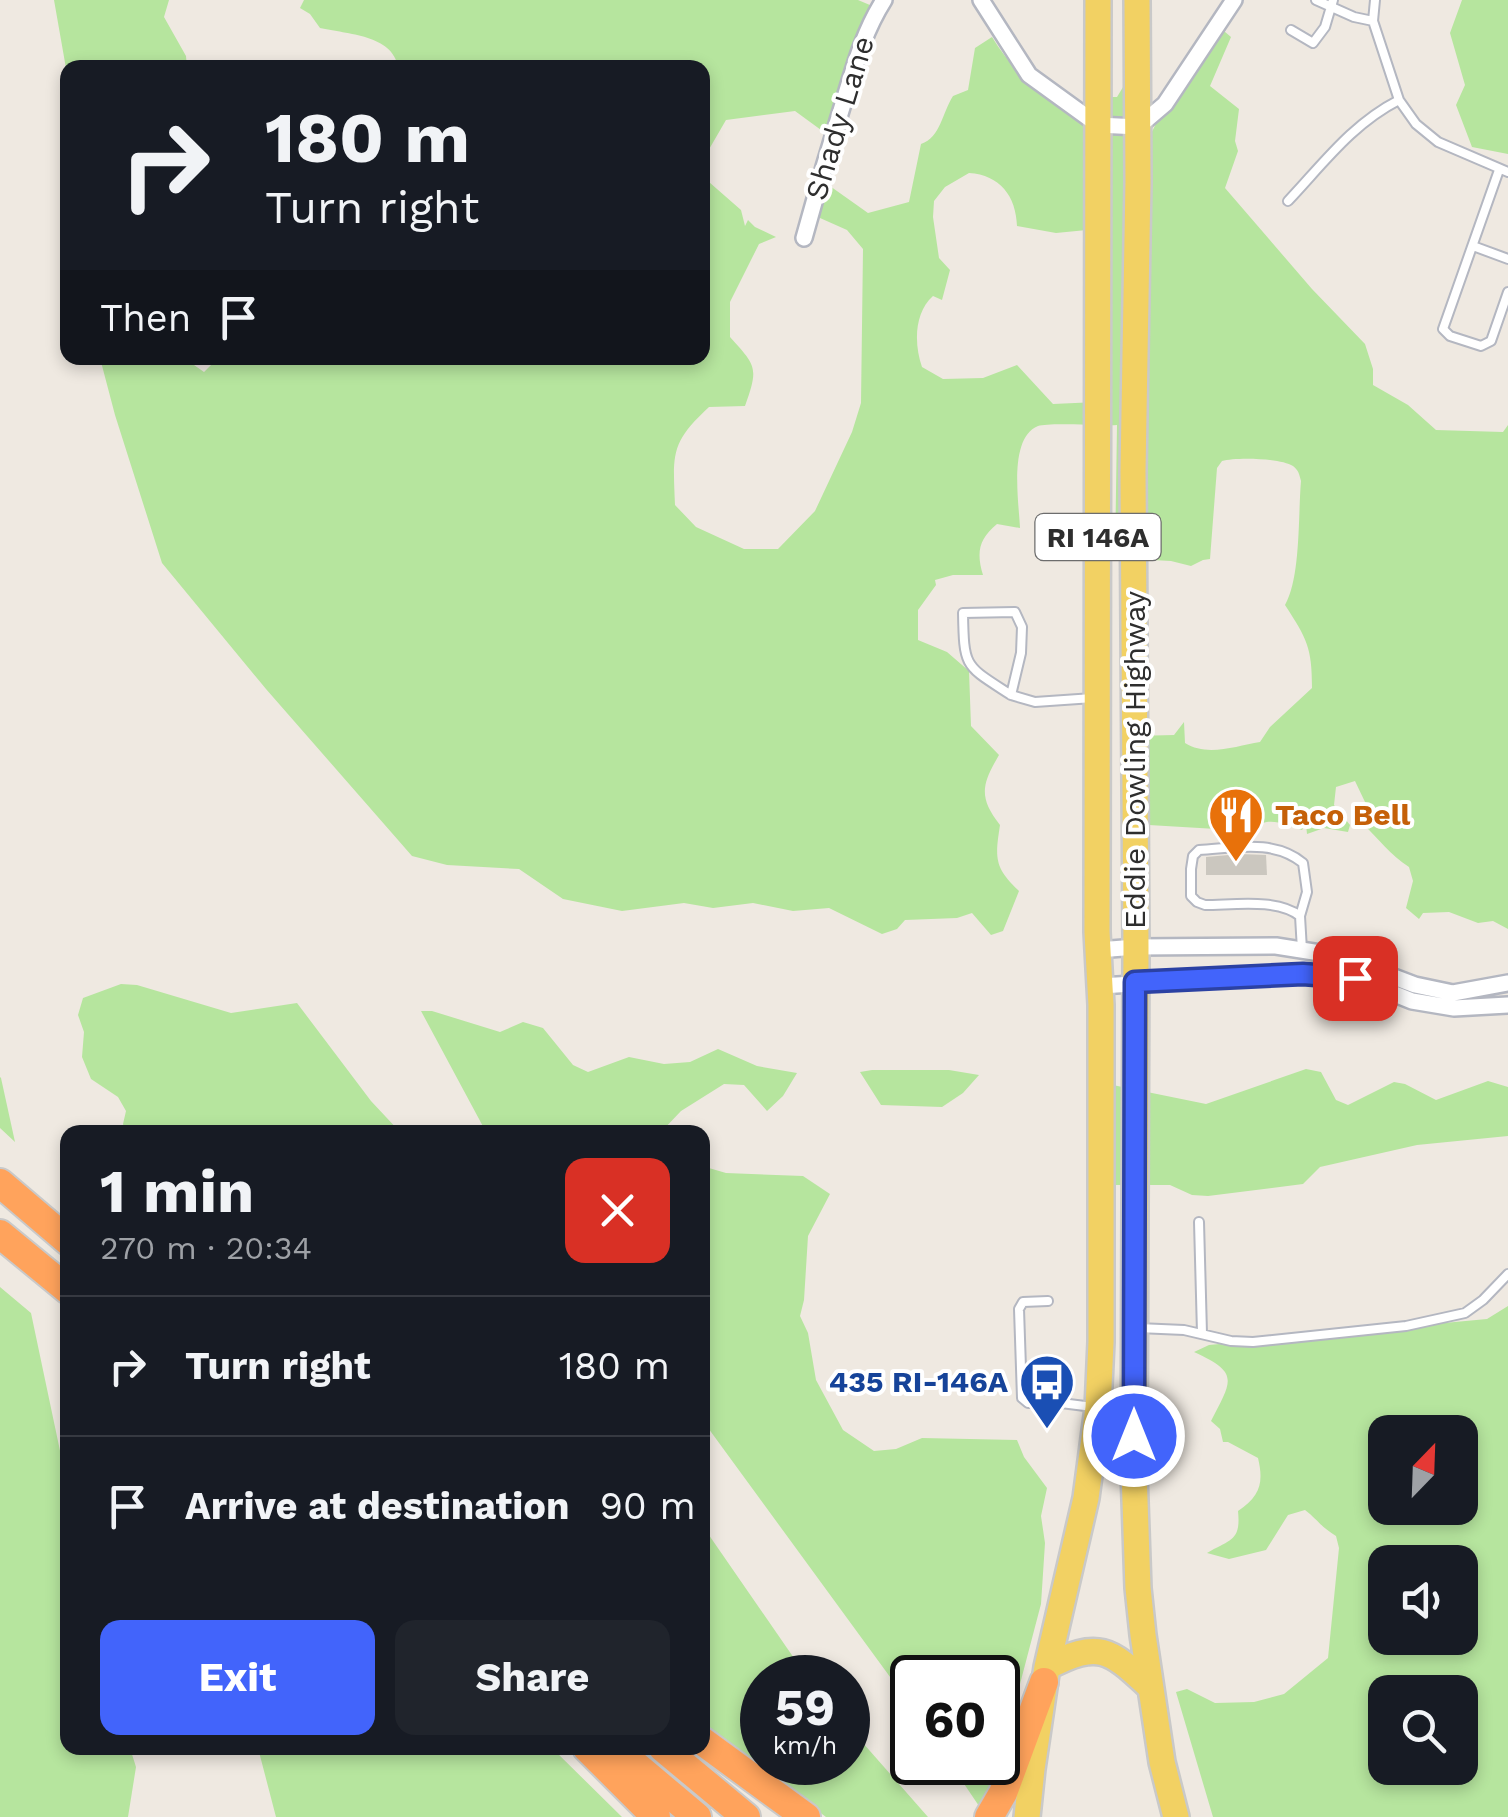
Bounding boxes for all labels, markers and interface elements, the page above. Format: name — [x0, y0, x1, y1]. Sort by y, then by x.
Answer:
street label: Shady Lane — [798, 32, 881, 204]
text: 180 m — [265, 97, 470, 179]
icon: right — [100, 100, 230, 230]
text: Turn right — [265, 181, 479, 234]
icon: arrive — [211, 290, 266, 345]
text: Then — [100, 296, 191, 340]
road number: RI 146A — [1036, 514, 1160, 560]
street label: Eddie Dowling Highway — [1117, 590, 1152, 929]
restaurant icon: Taco Bell — [1206, 785, 1266, 864]
place label: Taco Bell — [1275, 797, 1410, 832]
pin — [1313, 936, 1398, 1021]
icon: arrive — [1328, 951, 1383, 1006]
text: 1 min — [100, 1156, 254, 1227]
button: close — [565, 1158, 670, 1263]
text: 270 m · 20:34 — [100, 1229, 312, 1267]
icon: right — [100, 1339, 155, 1394]
text: Turn right — [185, 1344, 371, 1388]
text: 180 m — [559, 1344, 670, 1388]
bus stop icon: 435 RI-146A — [1017, 1352, 1077, 1431]
place label: 435 RI-146A — [829, 1364, 1009, 1399]
position arrow — [1082, 1384, 1186, 1488]
north arrow — [1368, 1415, 1478, 1525]
map controls — [1368, 1415, 1478, 1785]
icon: arrive — [100, 1479, 155, 1534]
text: Arrive at destination — [185, 1484, 570, 1528]
text: 90 m — [600, 1484, 696, 1528]
button: sound — [1368, 1545, 1478, 1655]
button: Exit — [100, 1620, 375, 1735]
button: Share — [395, 1620, 670, 1735]
speed limit sign: 60 — [890, 1655, 1020, 1785]
button: search — [1368, 1675, 1478, 1785]
text: 59 — [775, 1678, 835, 1737]
text: km/h — [773, 1731, 837, 1760]

